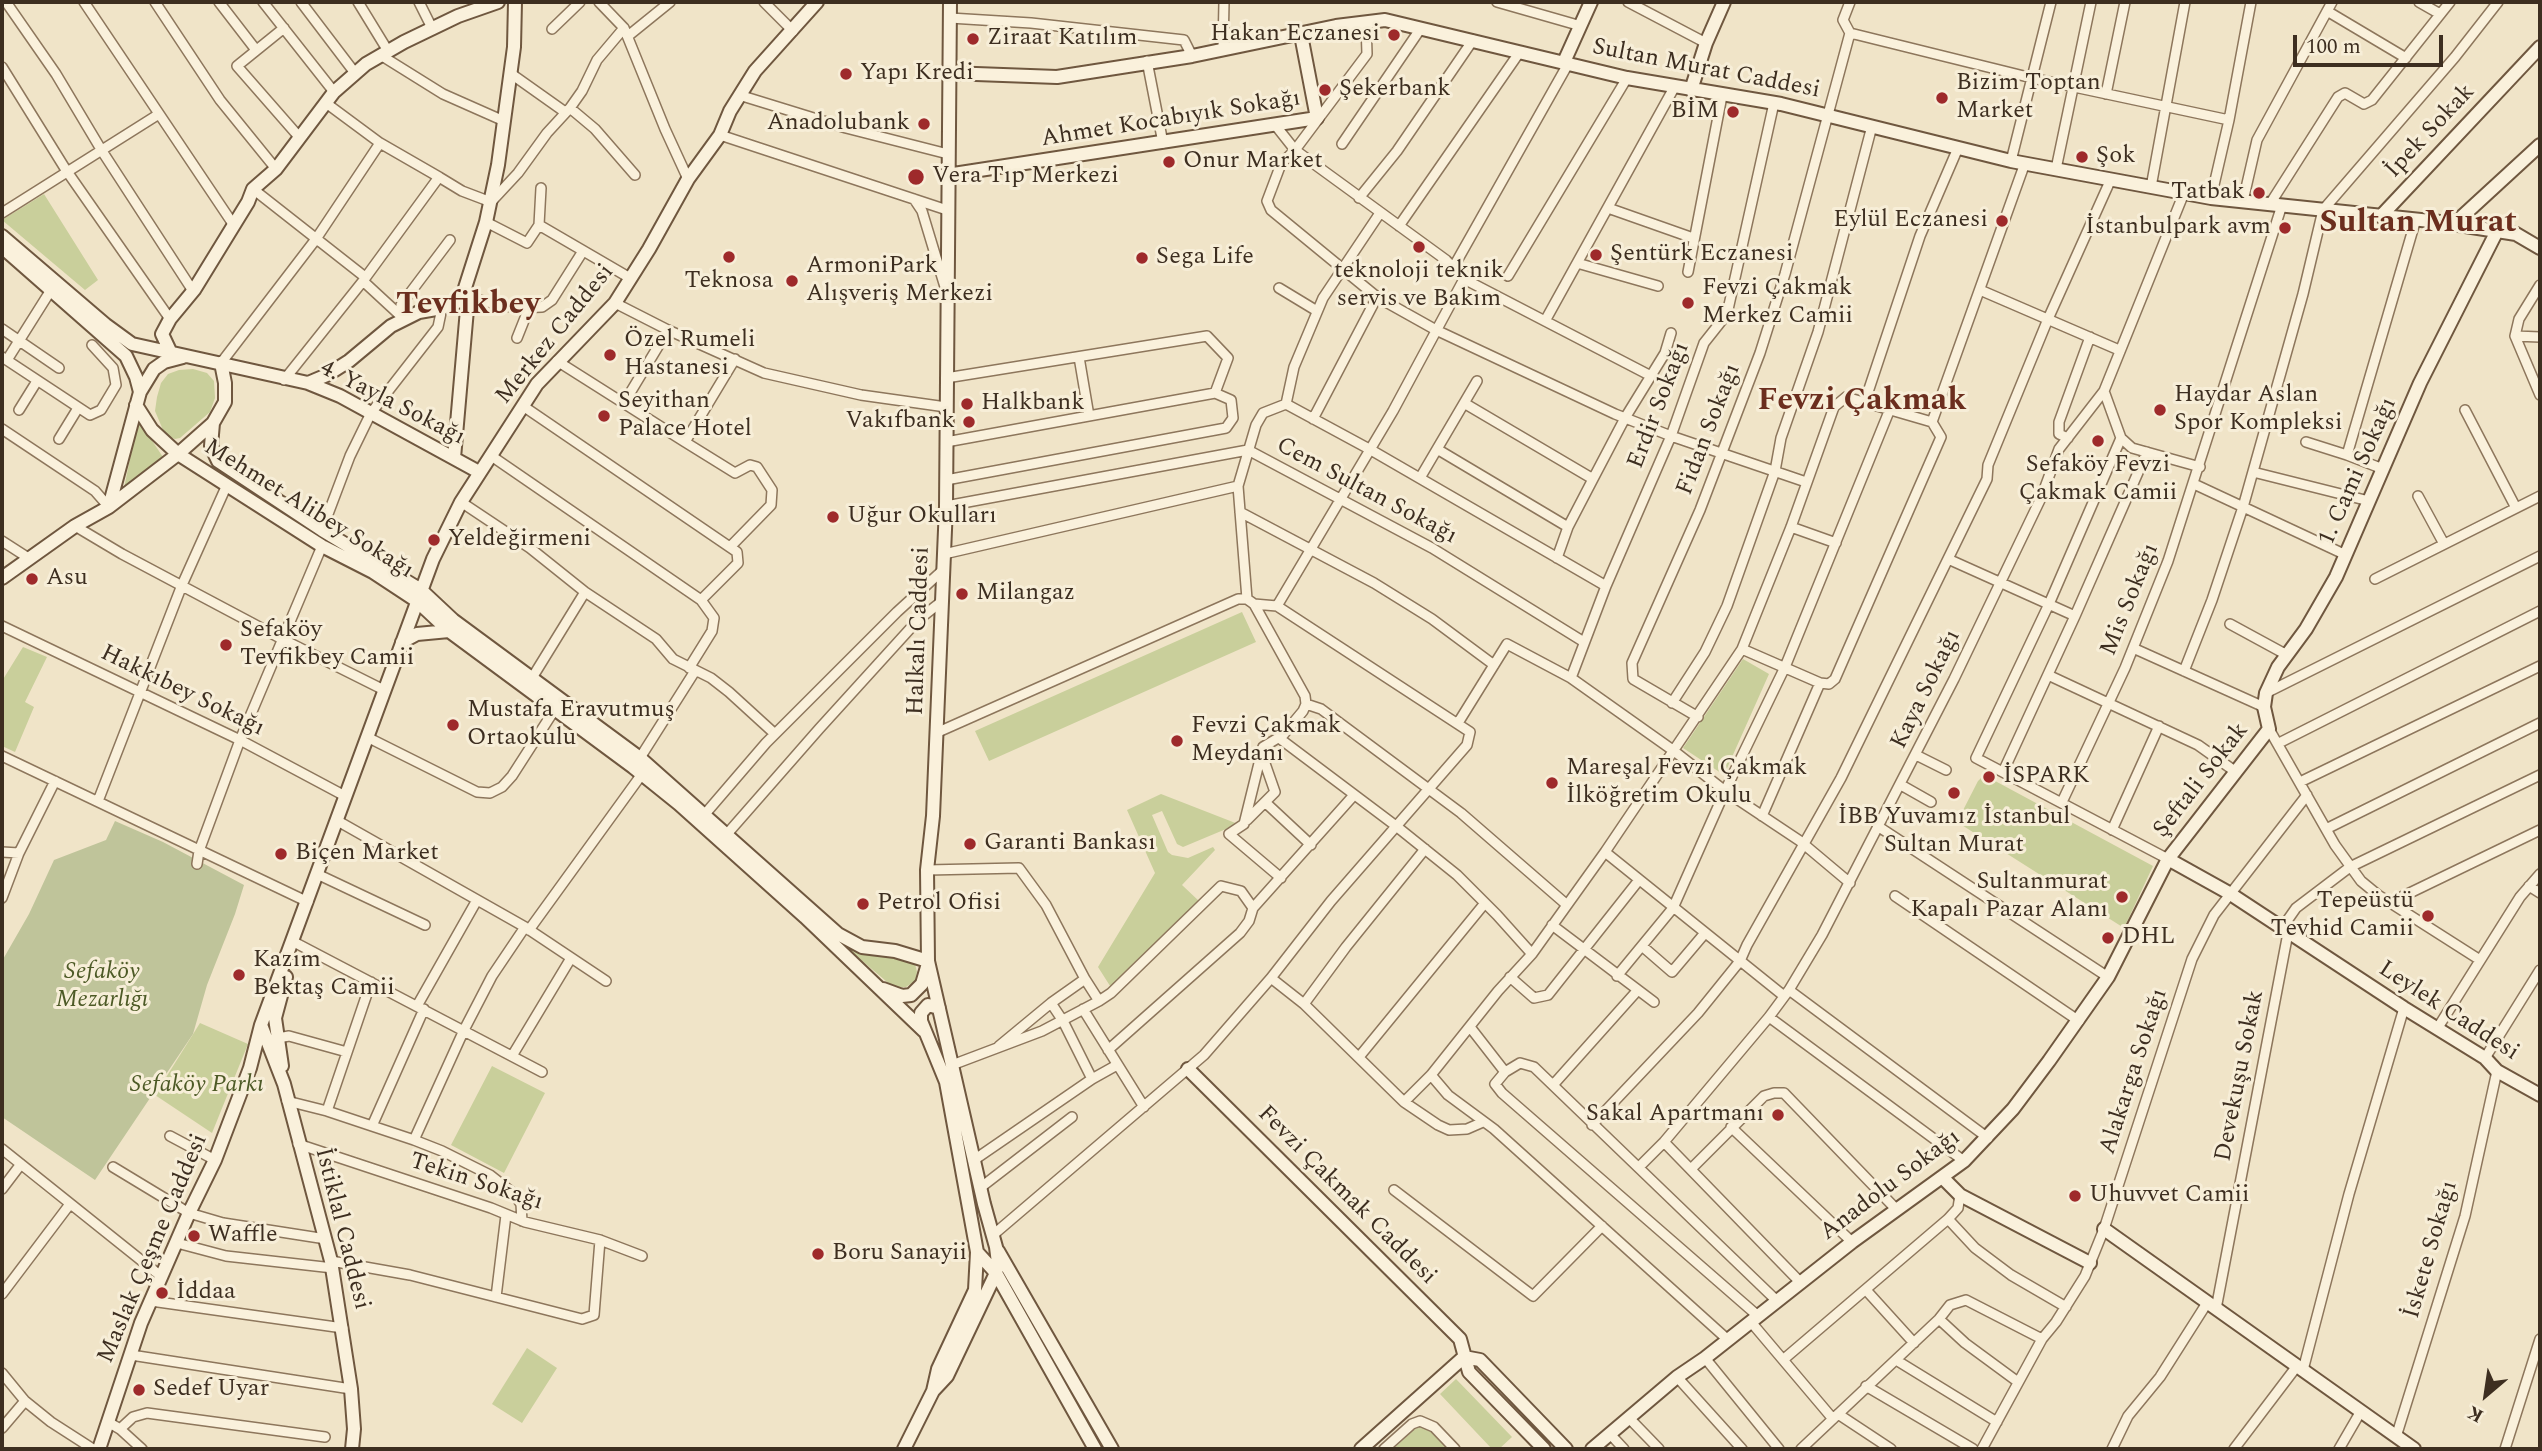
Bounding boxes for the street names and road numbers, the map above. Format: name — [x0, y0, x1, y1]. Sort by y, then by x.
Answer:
street label: Sultan Murat Caddesi — [1590, 34, 1822, 106]
street label: İpek Sokak — [2380, 79, 2482, 185]
street label: Ahmet Kocabıyık Sokağı — [1039, 85, 1303, 155]
street label: Merkez Caddesi — [491, 259, 621, 411]
street label: Erdir Sokağı — [1623, 339, 1697, 473]
street label: 4. Yayla Sokağı — [315, 355, 469, 453]
street label: Fidan Sokağı — [1672, 360, 1748, 500]
street label: 1. Cami Sokağı — [2314, 394, 2404, 550]
street label: Cem Sultan Sokağı — [1271, 432, 1461, 552]
street label: Mehmet Alibey Sokağı — [198, 434, 418, 586]
street label: Mis Sokağı — [2095, 540, 2167, 660]
street label: Halkalı Caddesi — [903, 546, 937, 716]
street label: Kaya Sokağı — [1886, 626, 1968, 754]
street label: Hakkıbey Sokağı — [95, 640, 269, 744]
street label: Şeftali Sokak — [2148, 718, 2256, 844]
street label: Leylek Caddesi — [2372, 956, 2524, 1068]
street label: Alakarga Sokağı — [2095, 985, 2175, 1159]
street label: Devekuşu Sokak — [2210, 988, 2272, 1164]
street label: Fevzi Çakmak Caddesi — [1250, 1100, 1442, 1292]
street label: Anadolu Sokağı — [1815, 1124, 1967, 1248]
street label: Maslak Çeşme Caddesi — [93, 1130, 215, 1368]
street label: İstiklal Caddesi — [307, 1145, 375, 1313]
street label: Tekin Sokağı — [406, 1148, 546, 1218]
street label: İskete Sokağı — [2399, 1178, 2465, 1322]

